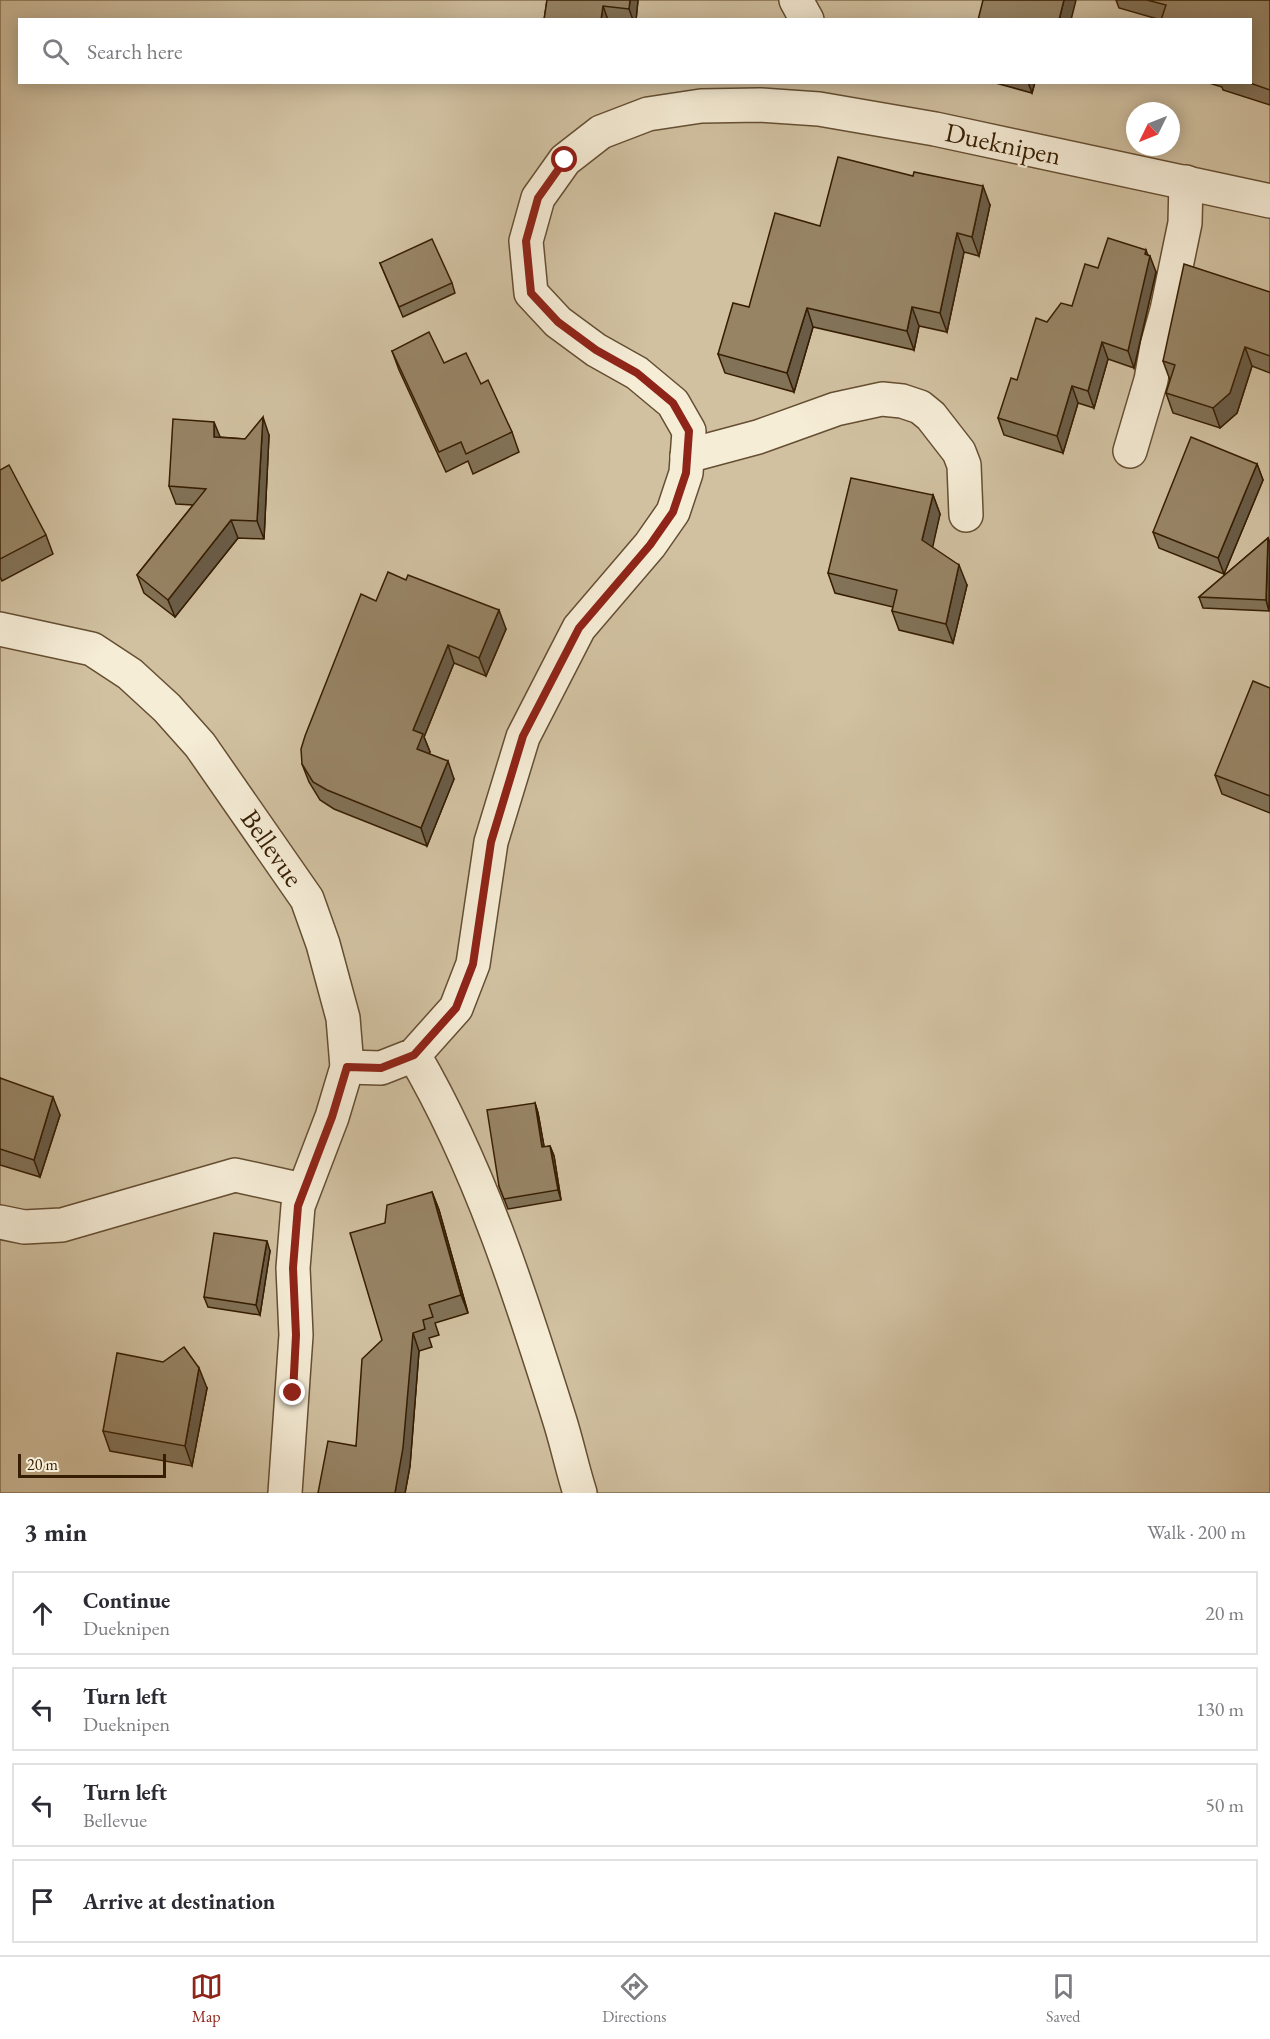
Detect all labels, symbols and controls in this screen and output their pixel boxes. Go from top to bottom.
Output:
search box [18,18,1252,84]
icon: search [39,35,72,68]
text: Search here [87,37,182,66]
north arrow [1126,102,1180,156]
street label: Dueknipen [942,114,1064,173]
route start [551,146,577,172]
street label: Bellevue [233,802,312,893]
route end [279,1379,305,1405]
scale bar [18,1451,166,1478]
text: 20 m [27,1454,58,1475]
text: 3 min [24,1515,87,1549]
text: Walk · 200 m [1147,1519,1246,1545]
text: Continue [83,1586,170,1615]
icon: ahead [26,1597,59,1630]
text: 20 m [1205,1600,1244,1626]
text: Dueknipen [83,1615,170,1641]
text: Turn left [83,1682,167,1711]
icon: left [26,1693,59,1726]
text: 130 m [1196,1696,1244,1722]
text: Dueknipen [83,1711,170,1737]
text: Turn left [83,1778,167,1807]
icon: left [26,1789,59,1822]
text: 50 m [1205,1792,1244,1818]
text: Bellevue [83,1807,147,1833]
icon: arrive [26,1885,59,1918]
text: Arrive at destination [83,1887,275,1916]
tab: Map [190,1970,223,2027]
tab: Directions [602,1970,667,2027]
tab: Saved [1046,1970,1080,2027]

